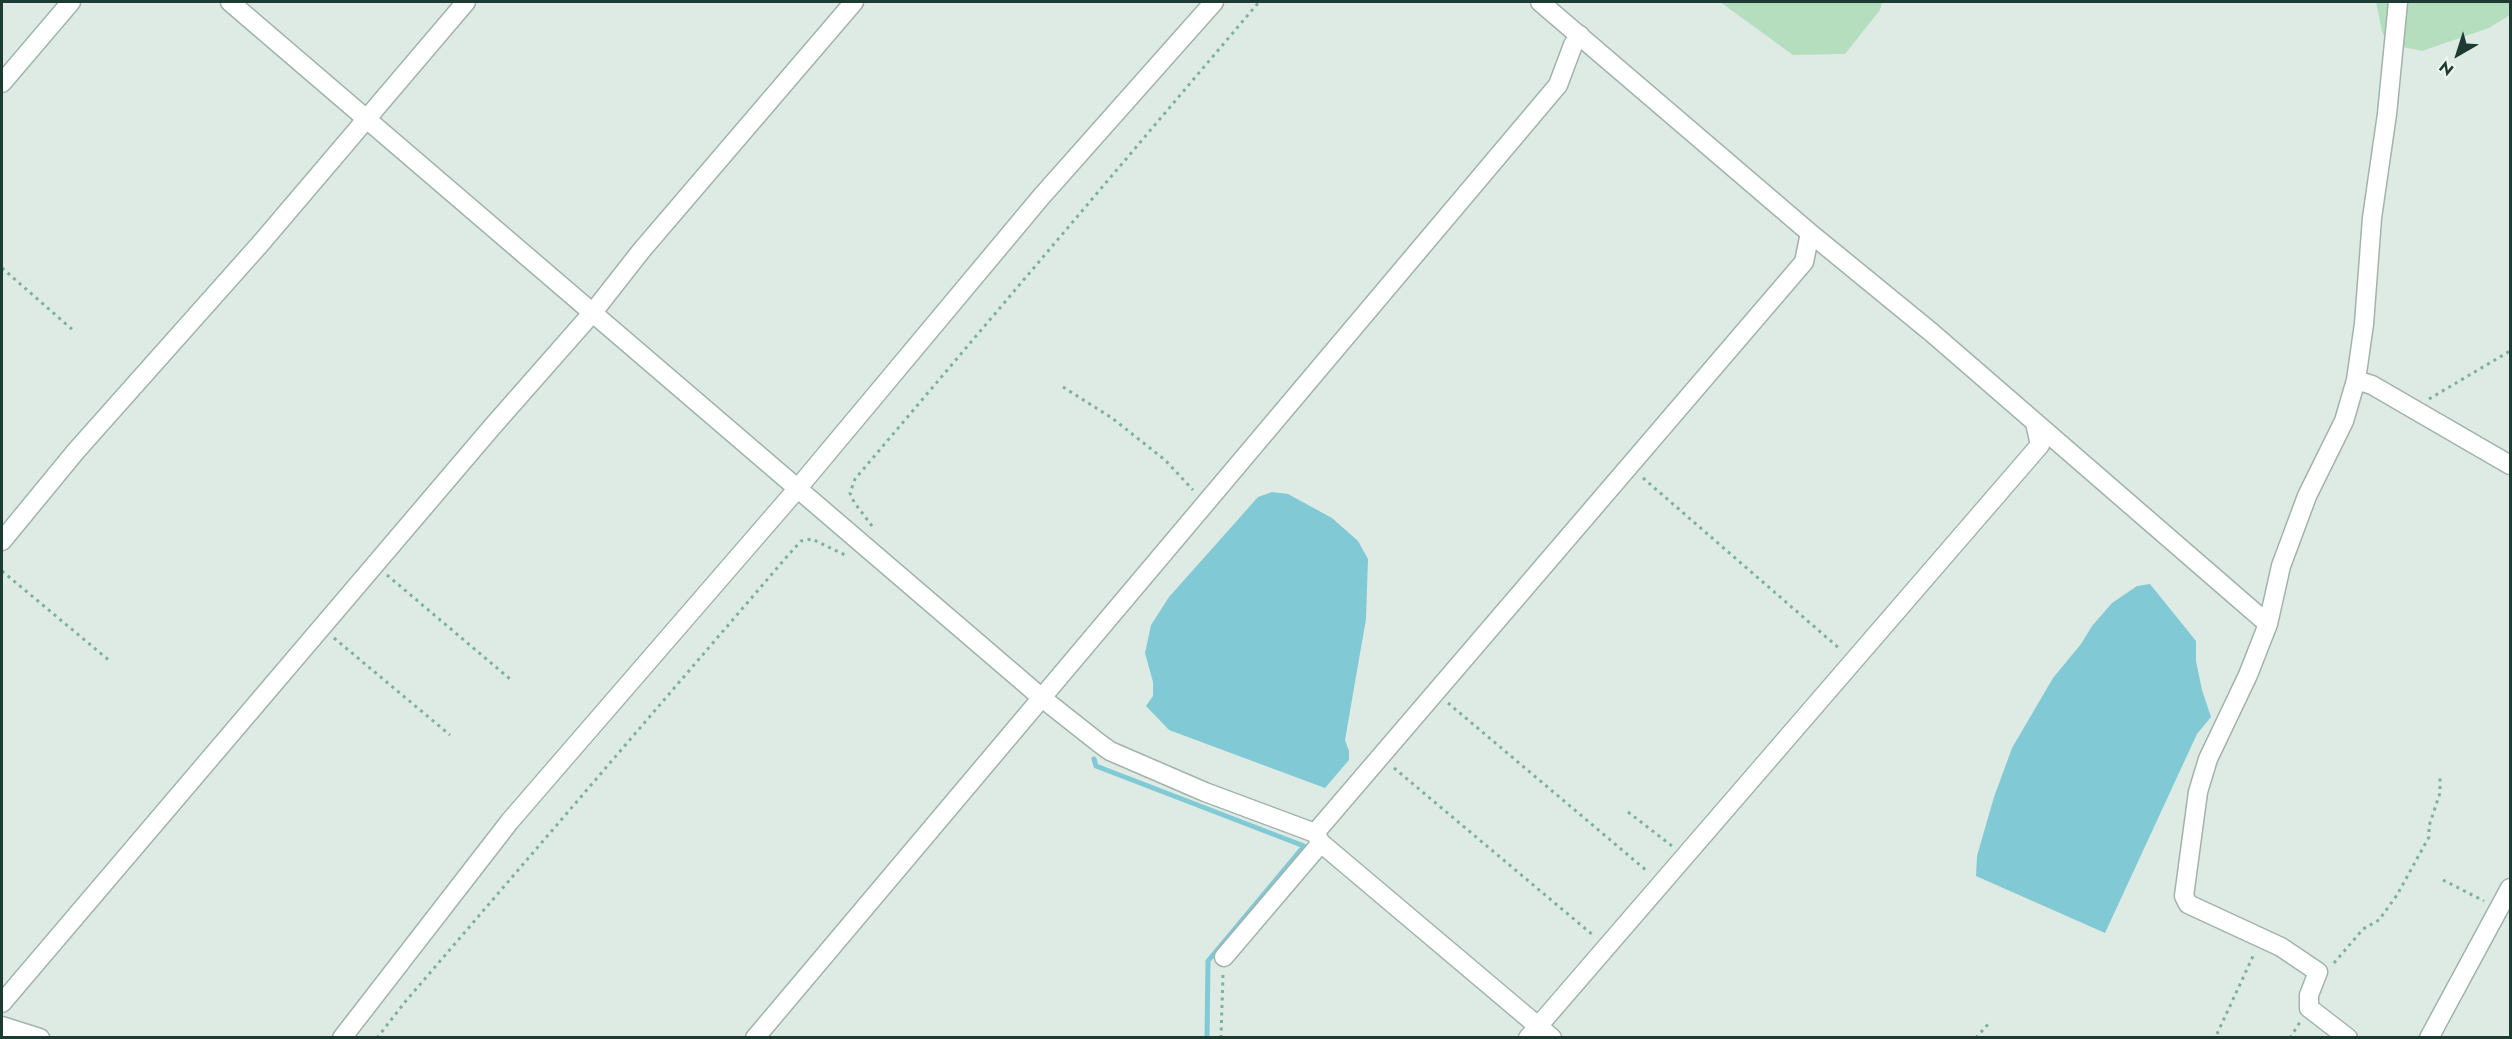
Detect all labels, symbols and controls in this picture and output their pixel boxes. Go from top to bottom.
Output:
north arrow [2428,24,2488,84]
text: N [2434,55,2459,81]

